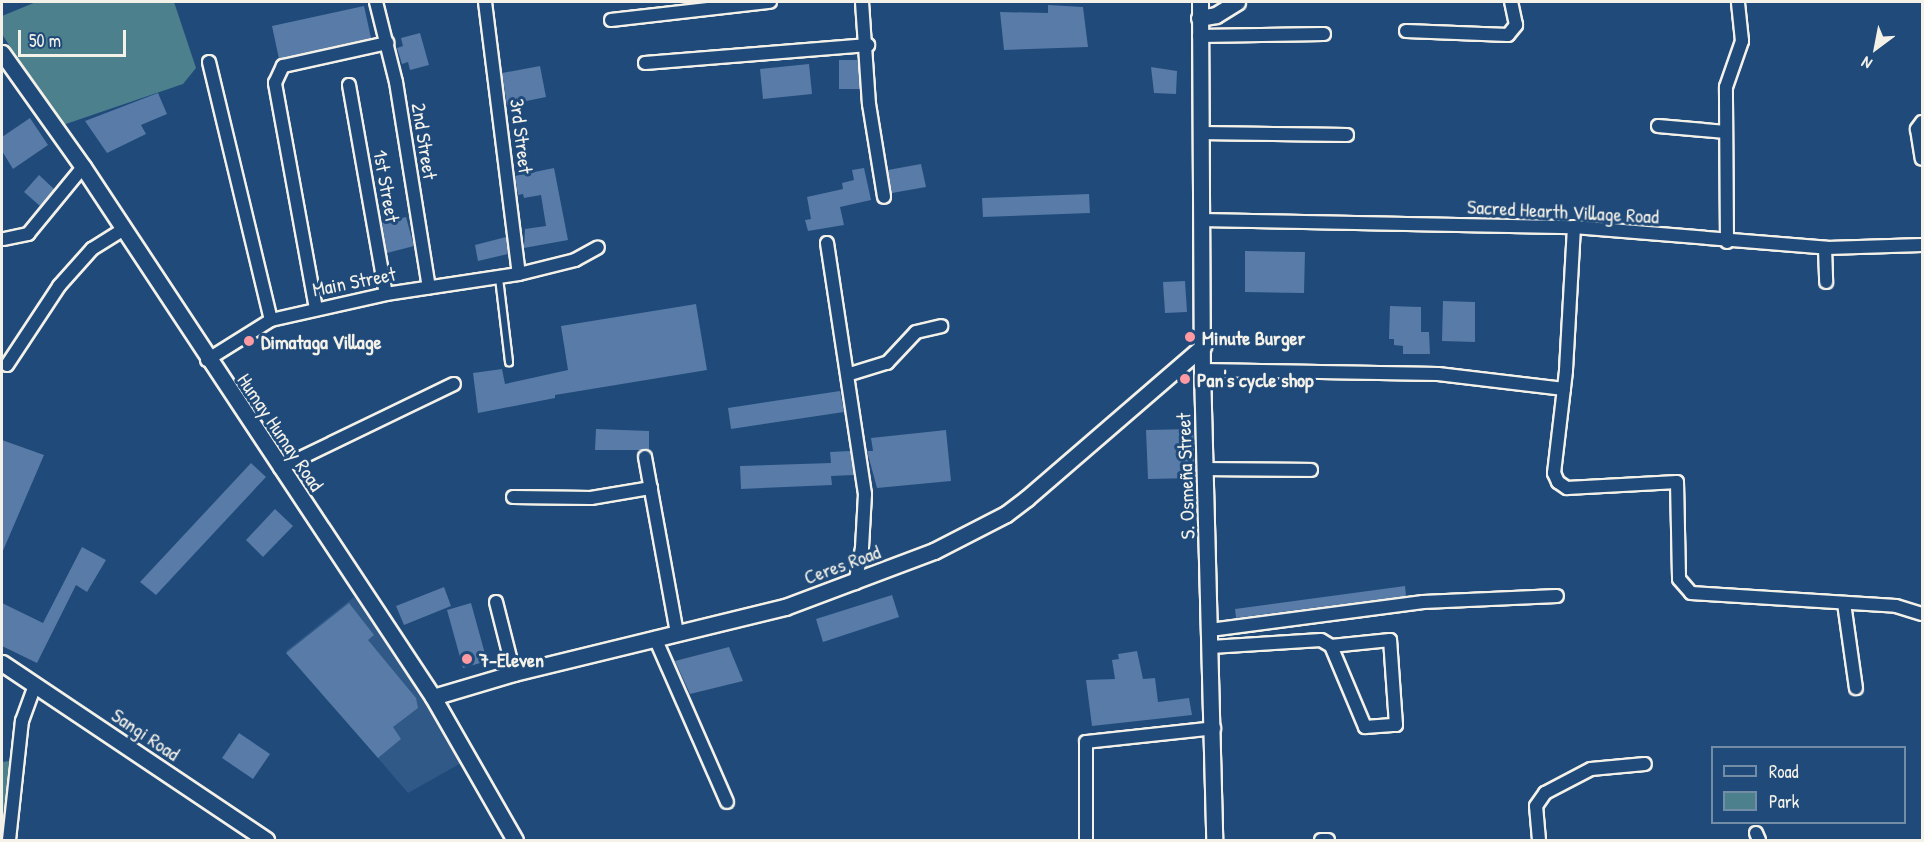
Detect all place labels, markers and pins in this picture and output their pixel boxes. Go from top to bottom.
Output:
place label: Minute Burger [1202,325,1305,349]
place label: Dimataga Village [261,329,382,353]
marker: Minute Burger [1183,330,1197,344]
marker: Dimataga Village [242,334,256,348]
place label: Pan's cycle shop [1197,367,1314,391]
marker: Pan's cycle shop [1178,372,1192,386]
place label: 7-Eleven [479,647,544,671]
marker: 7-Eleven [460,652,474,666]

